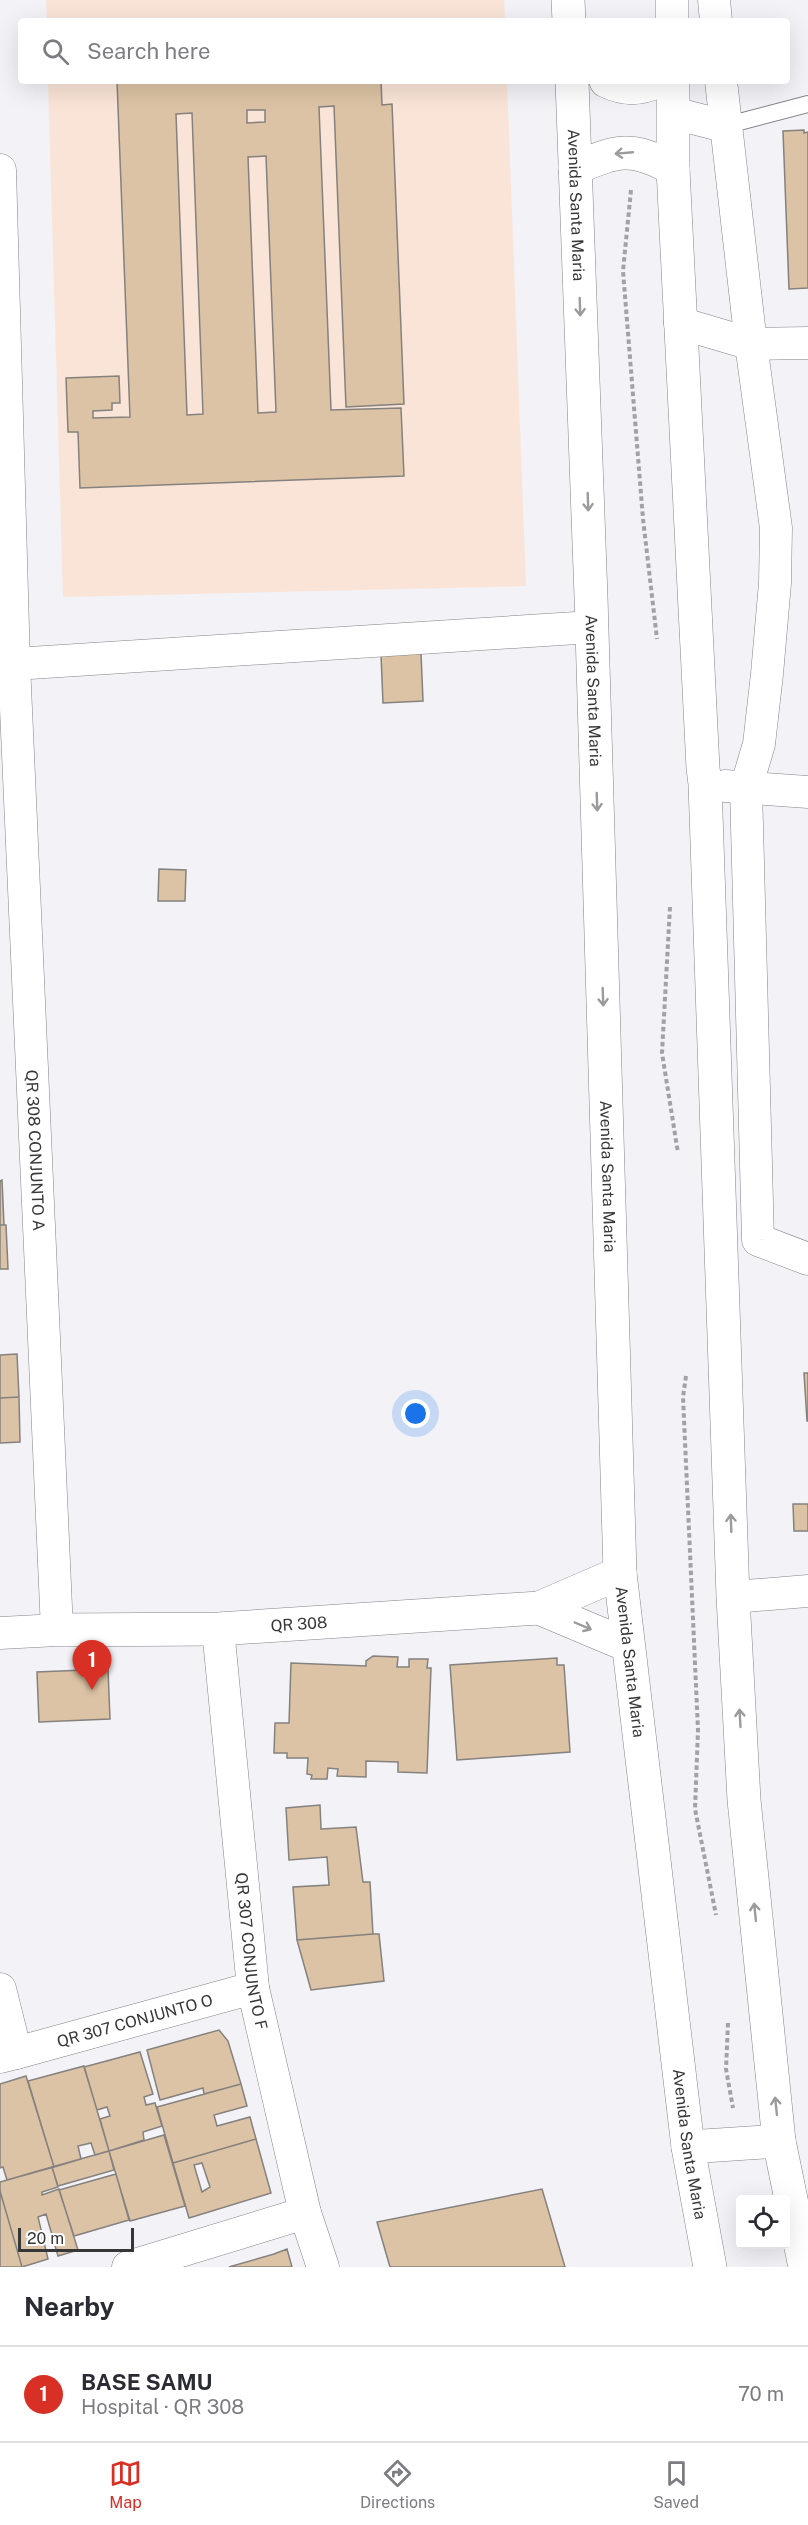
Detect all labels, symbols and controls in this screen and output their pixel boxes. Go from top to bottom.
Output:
search box [18,18,790,84]
icon: search [39,35,72,68]
text: Search here [87,38,211,64]
street label: Avenida Santa Maria [564,128,589,281]
one-way arrow [615,148,635,159]
one-way arrow [574,297,586,317]
one-way arrow [582,492,593,512]
street label: Avenida Santa Maria [582,614,606,767]
one-way arrow [591,792,603,812]
one-way arrow [597,986,608,1006]
street label: QR 308 CONJUNTO A [23,1069,49,1231]
street label: Avenida Santa Maria [596,1100,620,1253]
your location [401,1399,430,1428]
one-way arrow [725,1514,736,1534]
street label: Avenida Santa Maria [612,1585,649,1738]
street label: QR 308 [270,1612,328,1635]
one-way arrow [574,1621,592,1633]
pin: 1 [72,1640,112,1690]
one-way arrow [734,1708,745,1728]
street label: QR 307 CONJUNTO F [232,1872,272,2032]
one-way arrow [750,1903,761,1923]
street label: QR 307 CONJUNTO O [55,1990,215,2051]
street label: Avenida Santa Maria [669,2067,711,2221]
one-way arrow [770,2097,781,2117]
map controls [736,2195,790,2249]
button: locate [736,2195,790,2249]
scale bar [18,2225,134,2252]
text: 20 m [27,2229,64,2248]
text: Nearby [24,2291,114,2322]
text: BASE SAMU [81,2369,212,2395]
text: 1 [39,2382,48,2406]
text: 70 m [738,2382,784,2406]
text: Hospital · QR 308 [81,2395,244,2419]
tab: Map [109,2457,142,2512]
tab: Directions [360,2457,435,2512]
tab: Saved [653,2457,699,2512]

